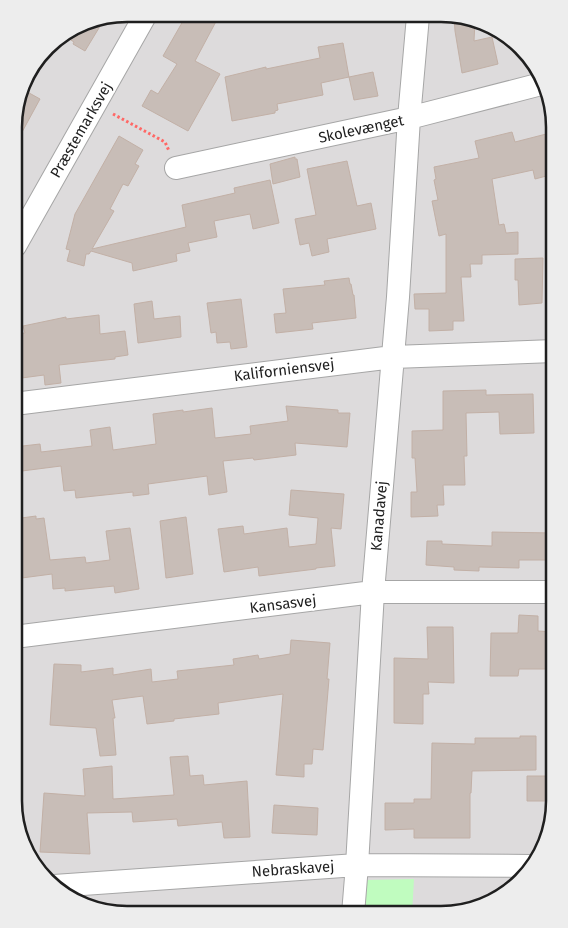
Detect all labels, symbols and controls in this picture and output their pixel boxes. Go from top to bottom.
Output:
street label: Præstemarksvej [46,79,116,181]
street label: Skolevænget [317,111,406,147]
street label: Kaliforniensvej [233,355,335,385]
street label: Kanadavej [367,480,391,552]
street label: Kansasvej [249,591,317,617]
street label: Nebraskavej [251,857,335,881]

